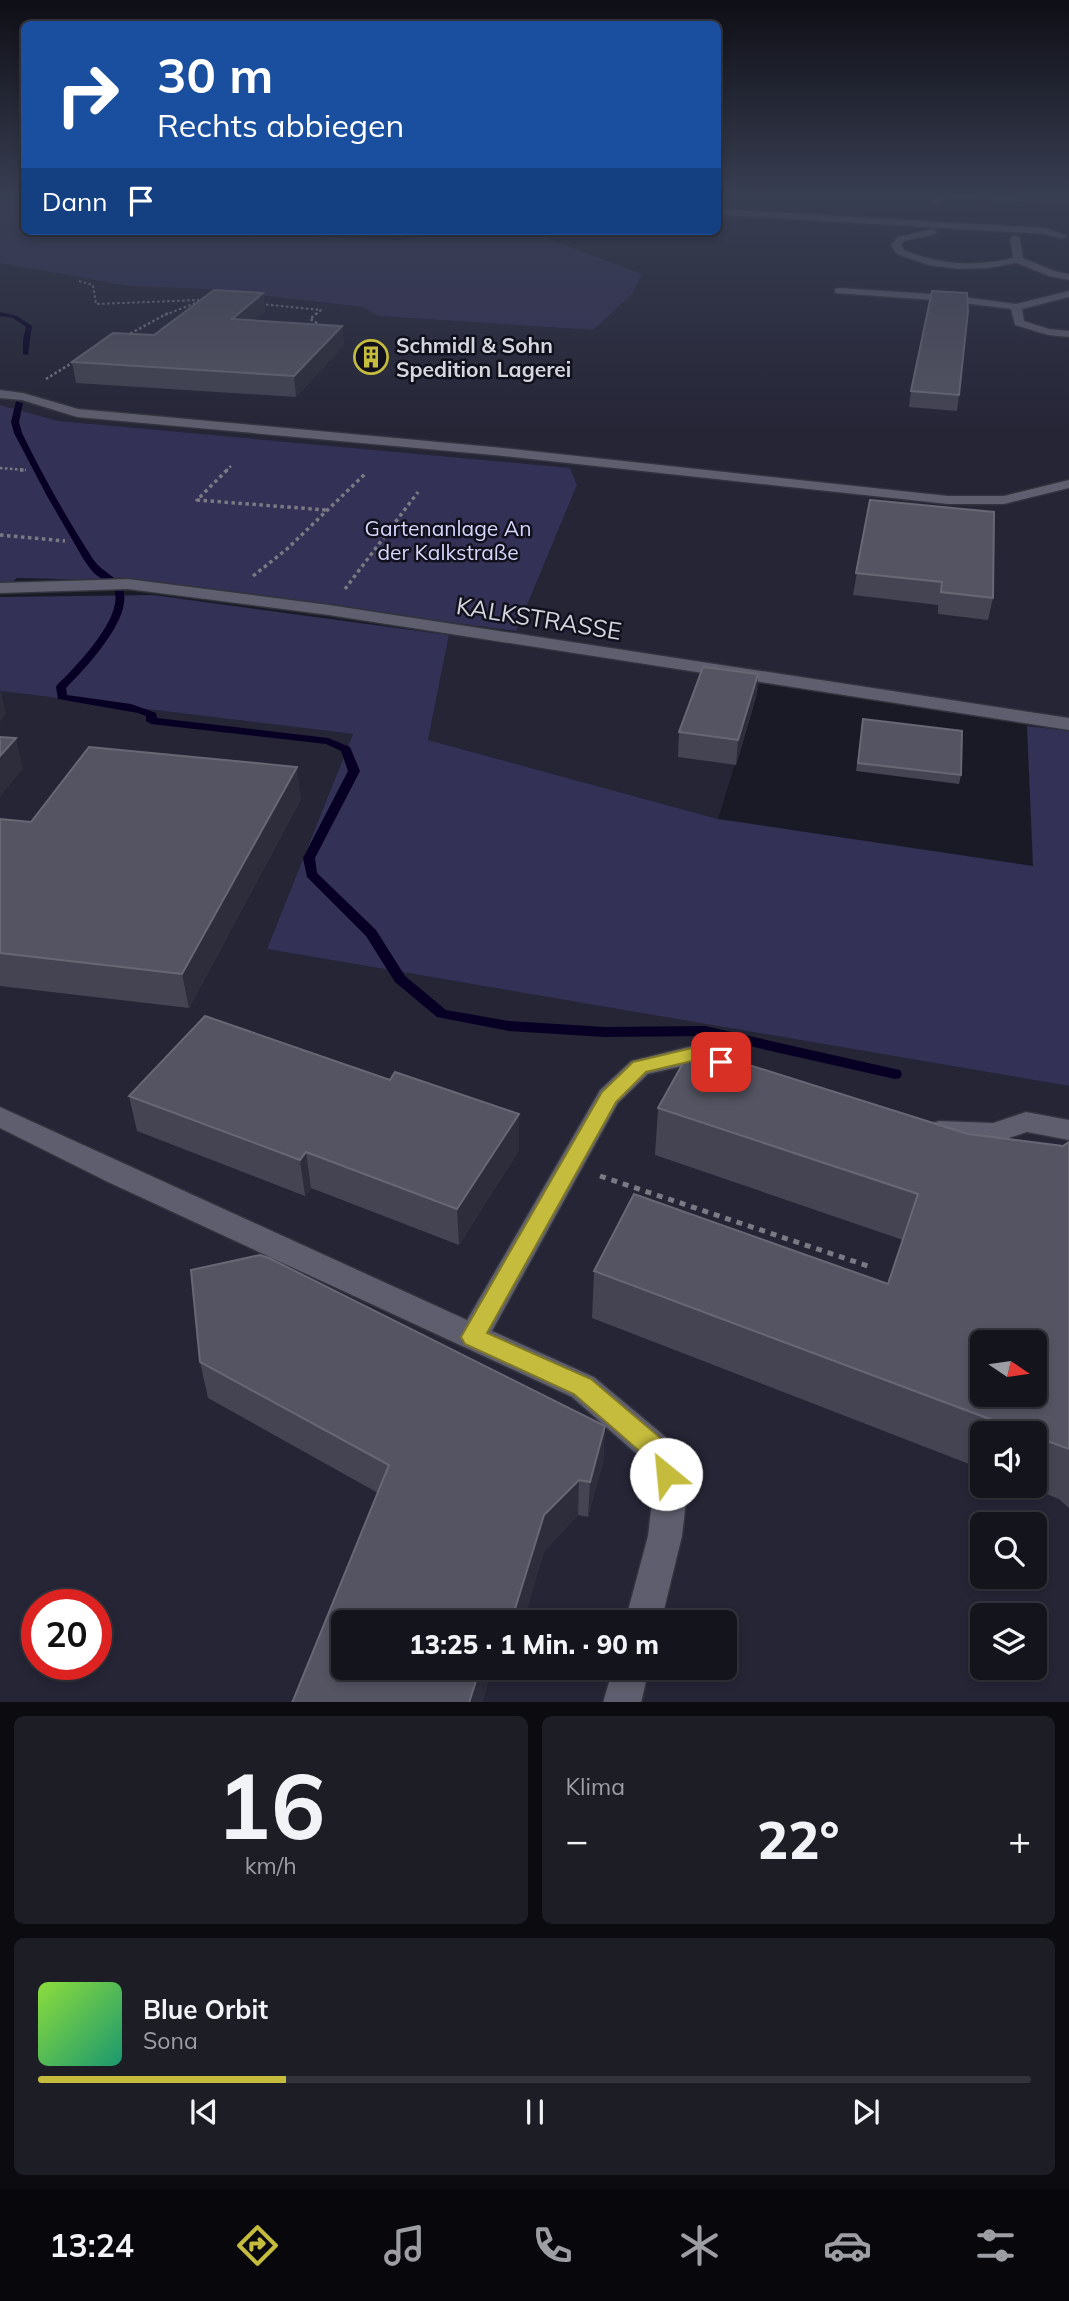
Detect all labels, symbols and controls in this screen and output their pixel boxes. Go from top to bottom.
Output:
text: 30 m [157,44,273,105]
icon: right [42,49,133,140]
text: Rechts abbiegen [157,105,404,145]
icon: arrive [122,182,160,220]
text: Dann [42,185,108,218]
place label: Schmidl & Sohn Spedition Lagerei [396,332,571,382]
building icon: Schmidl & Sohn Spedition Lagerei [352,338,390,376]
park label: Gartenanlage An der Kalkstraße [365,515,531,565]
street label: KALKSTRASSE [454,590,624,646]
pin [691,1032,751,1092]
icon: arrive [702,1043,740,1081]
north arrow [970,1330,1046,1407]
map controls [970,1330,1047,1680]
button: sound [970,1421,1047,1498]
position arrow [629,1437,703,1511]
button: search [970,1512,1047,1589]
speed limit sign: 20 [21,1589,112,1680]
button: layers [970,1603,1047,1680]
text: 13:25 · 1 Min. · 90 m [409,1628,659,1661]
text: 16 [216,1748,325,1862]
text: Klima [566,1772,625,1801]
text: 22° [757,1807,839,1872]
text: − [566,1816,588,1864]
text: + [1008,1816,1031,1864]
text: km/h [245,1851,297,1880]
text: Blue Orbit [143,1993,268,2026]
text: Sona [143,2026,198,2055]
icon: previous [185,2093,223,2131]
icon: pause [516,2093,554,2131]
icon: next [847,2093,885,2131]
icon: directions [233,2221,282,2270]
icon: music [380,2221,429,2270]
icon: phone [528,2221,577,2270]
icon: climate [675,2221,724,2270]
icon: car [823,2221,872,2270]
icon: filters [971,2221,1020,2270]
text: 13:24 [49,2225,134,2265]

